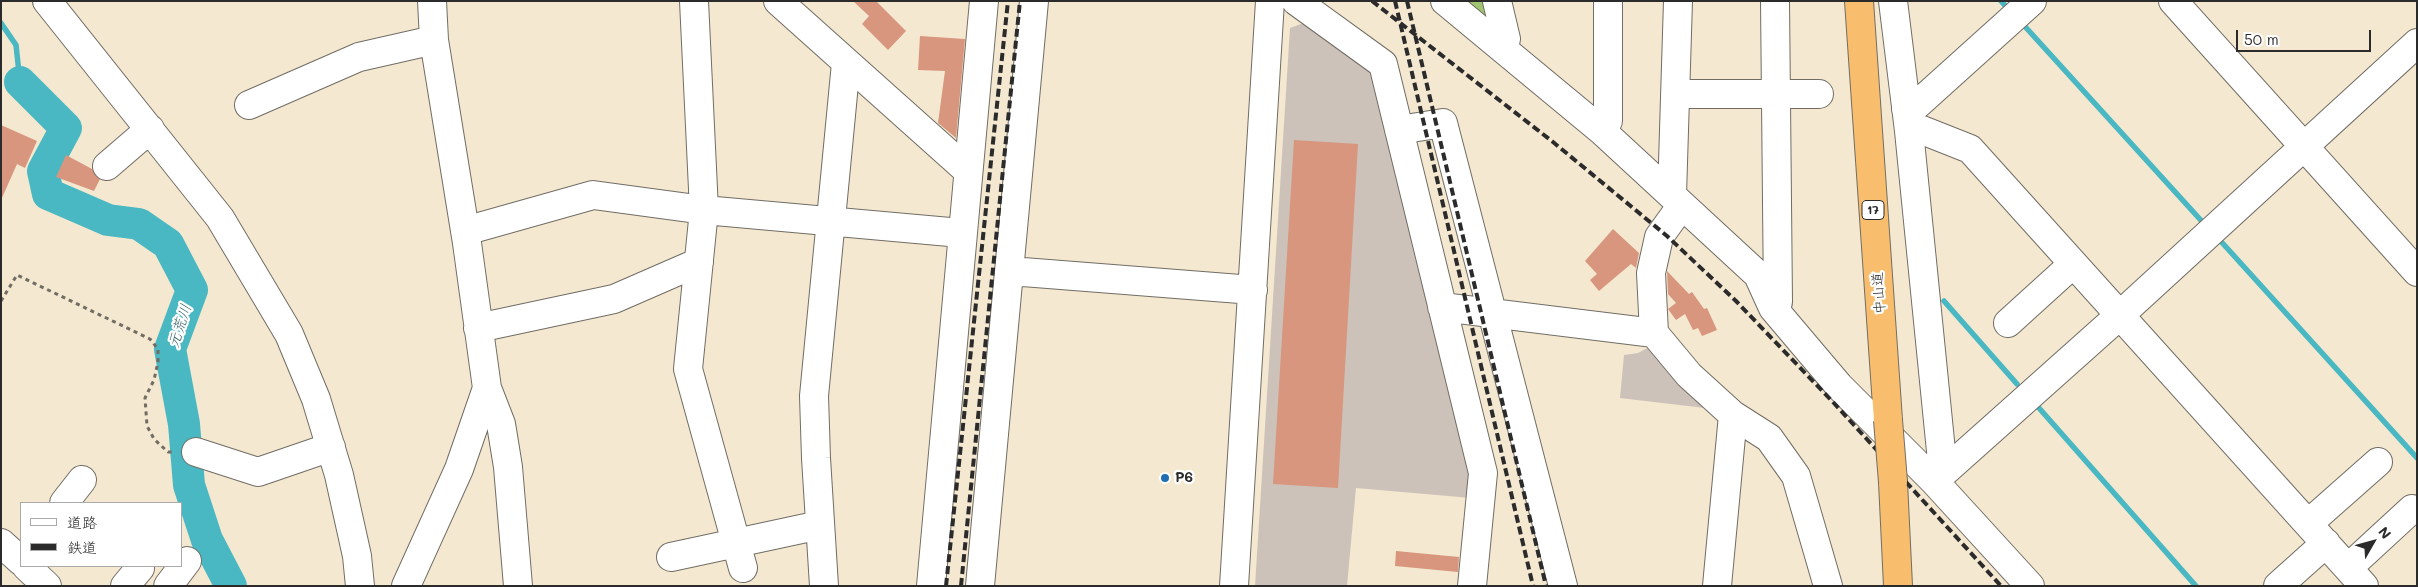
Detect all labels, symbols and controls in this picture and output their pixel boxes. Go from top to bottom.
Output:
scale bar [2238,20,2373,52]
text: 50 m [2244,29,2279,49]
road number: 17 [1862,200,1884,220]
street label: 中山道 [1869,271,1889,315]
water label: 元荒川 [164,302,196,350]
place label: P6 [1175,470,1193,486]
marker: P6 [1159,472,1171,484]
legend [20,502,182,567]
text: 道路 [67,512,97,532]
north arrow [2348,517,2398,567]
text: N [2374,522,2396,542]
text: 鉄道 [67,537,97,557]

